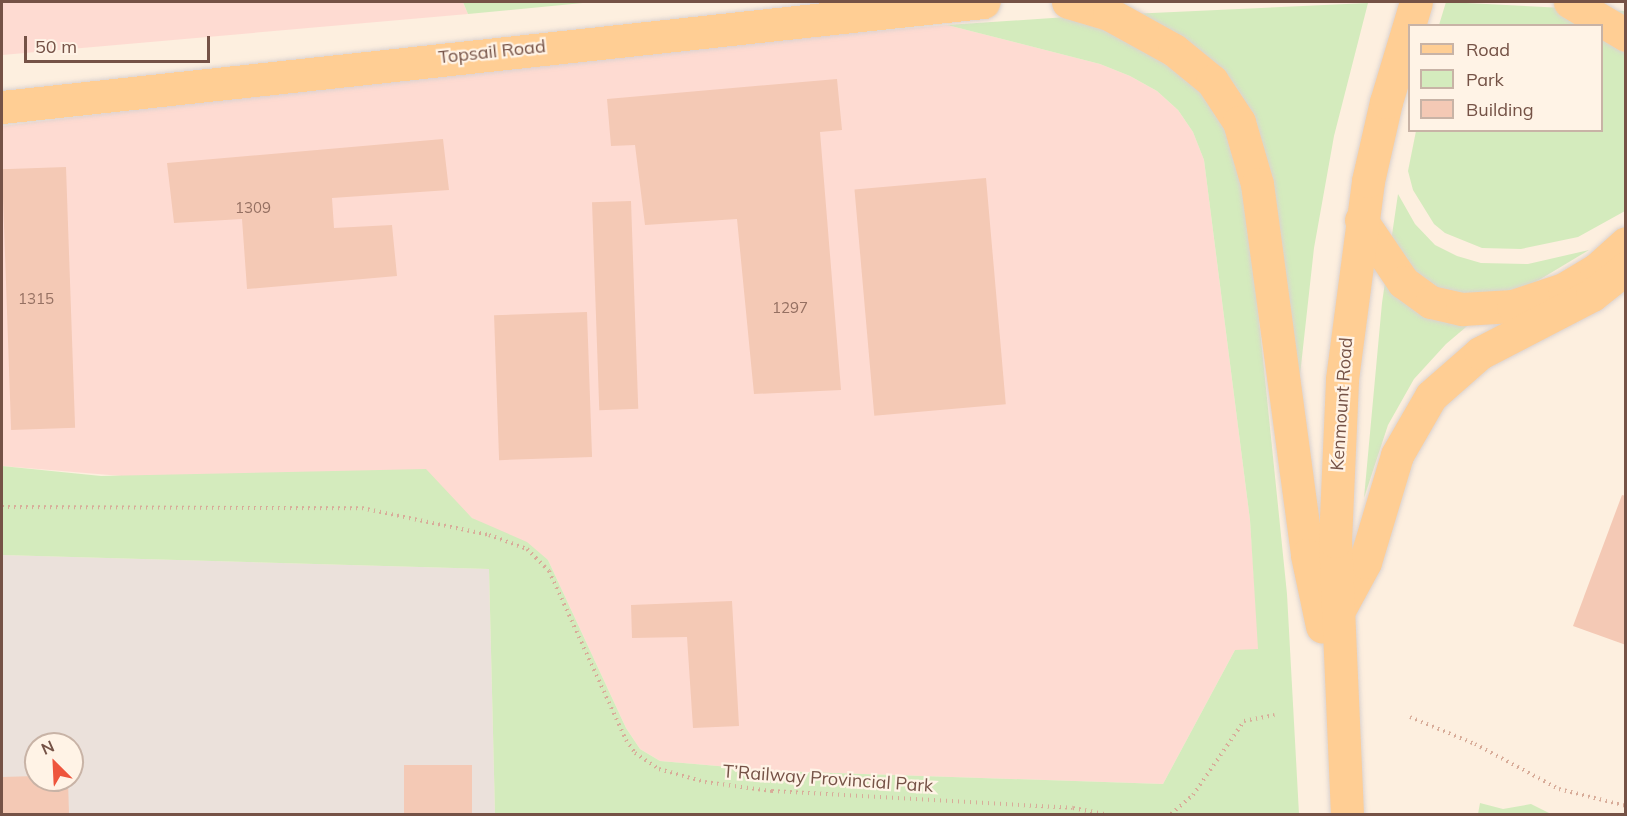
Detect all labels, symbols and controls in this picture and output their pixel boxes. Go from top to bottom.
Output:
scale bar [27,24,213,62]
legend [1408,24,1603,132]
text: 50 m [35,35,77,58]
street label: Topsail Road [437,36,547,68]
text: Road [1466,38,1510,61]
text: Park [1466,68,1504,91]
text: Building [1466,98,1534,121]
house number: 1309 [235,199,271,217]
house number: 1315 [18,290,54,308]
house number: 1297 [772,299,808,317]
street label: Kenmount Road [1327,337,1357,471]
north arrow [24,732,84,792]
text: N [38,736,57,759]
street label: T’Railway Provincial Park [722,761,934,797]

